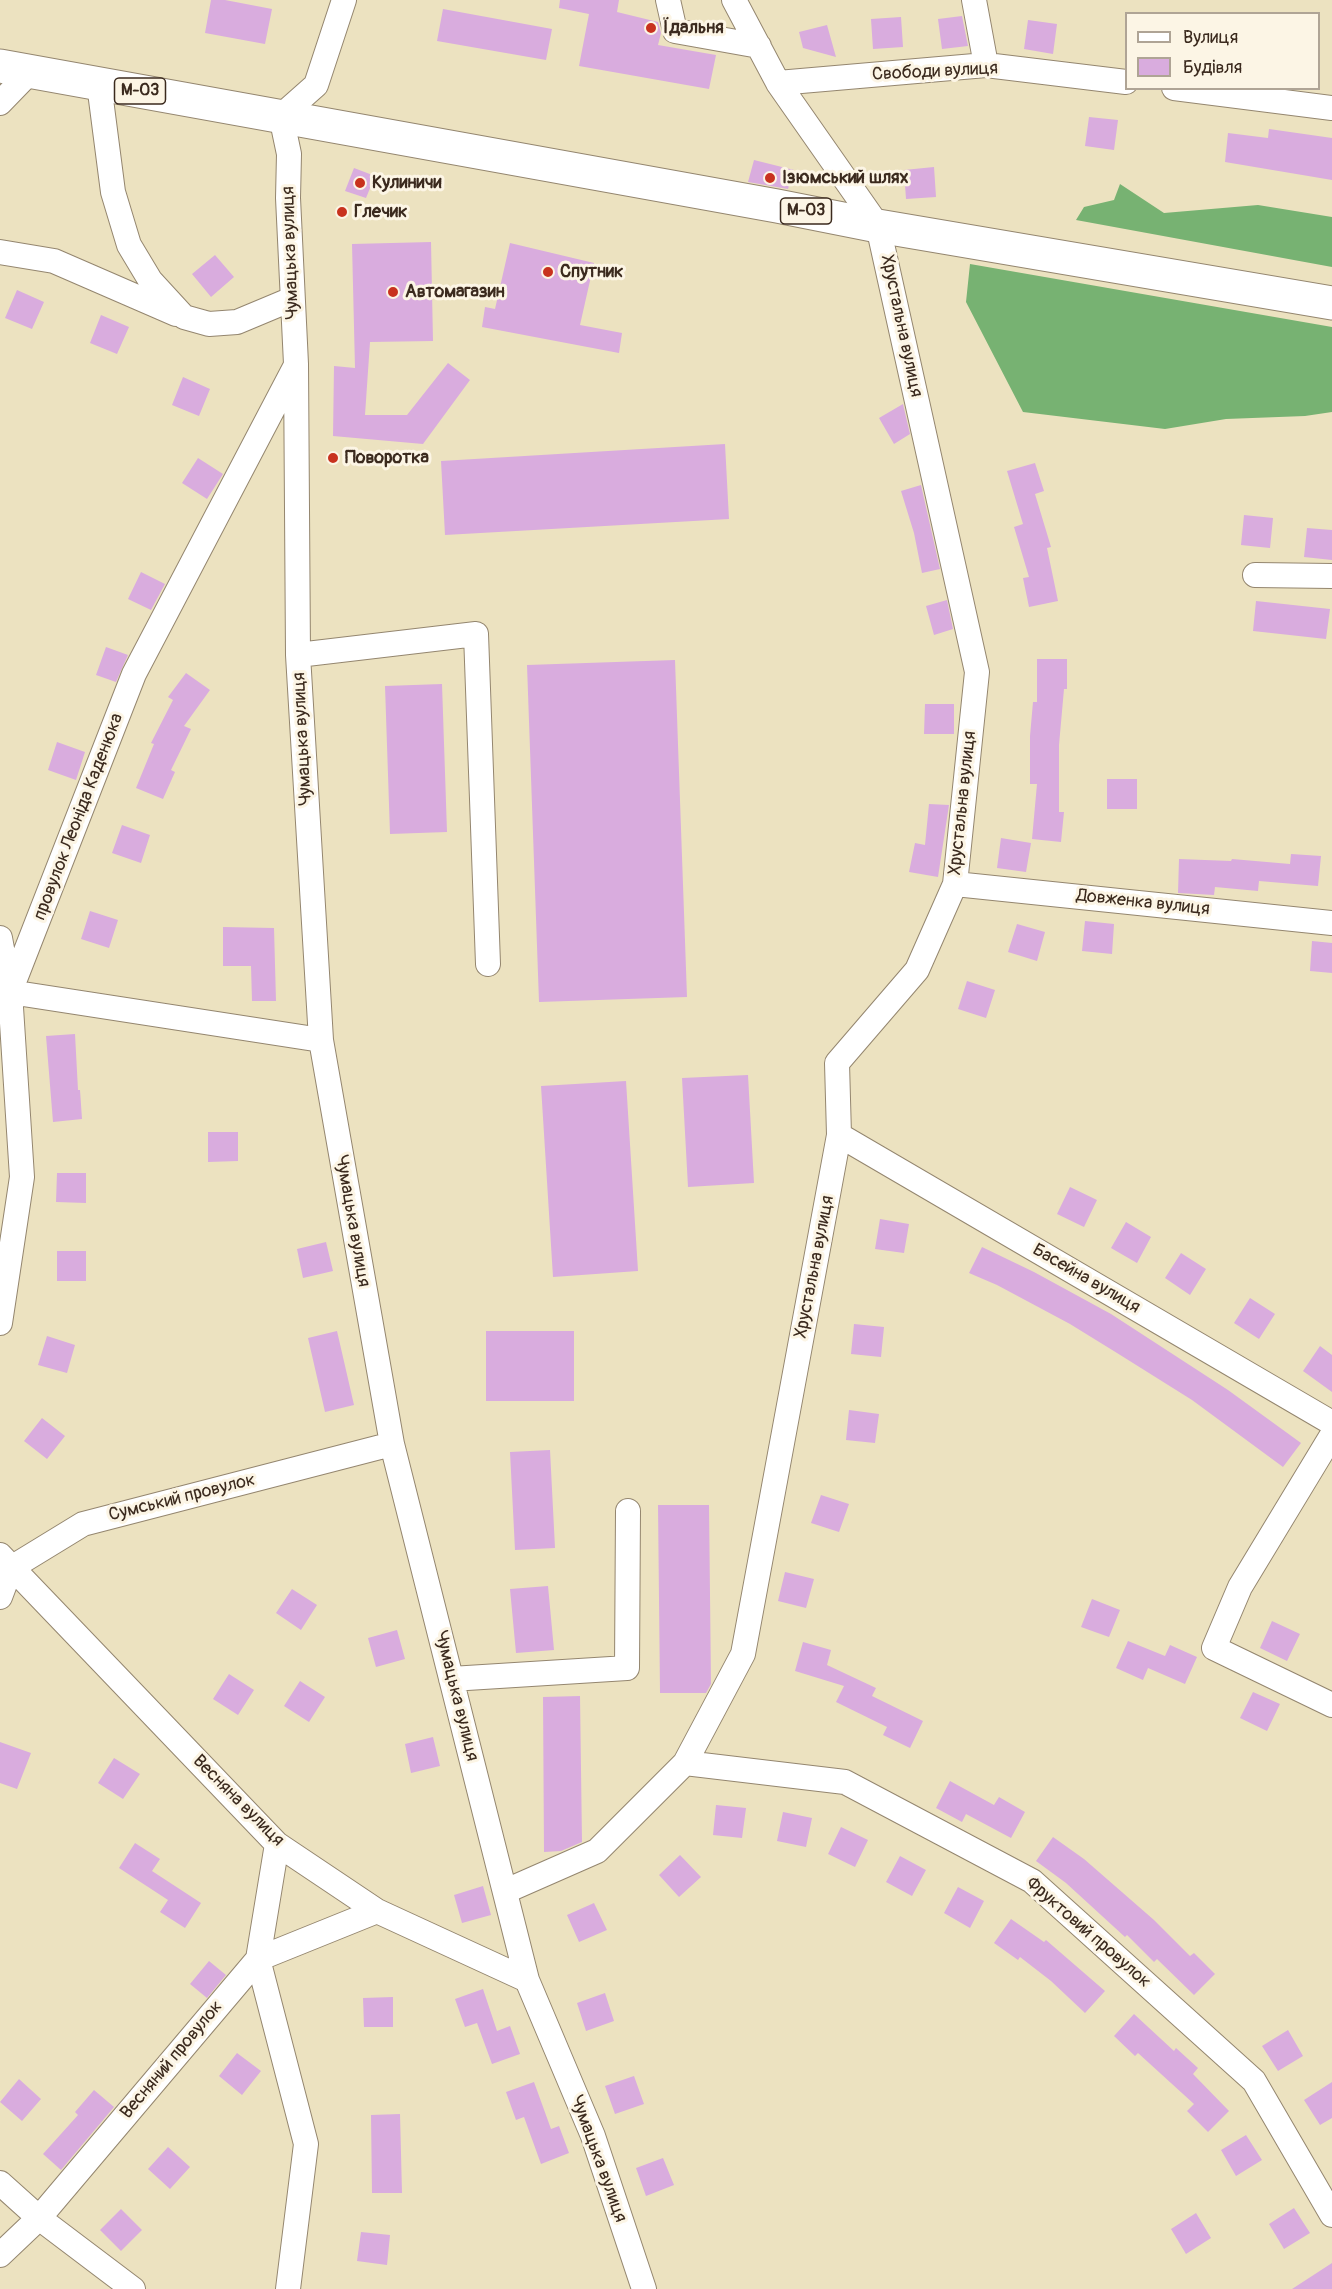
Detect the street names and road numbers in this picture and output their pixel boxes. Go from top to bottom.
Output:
street label: Свободи вулиця [871,58,999,86]
road number: М-03 [114,78,166,104]
street label: Чумацька вулиця [278,186,304,320]
road number: М-03 [780,198,832,224]
street label: Хрустальна вулиця [875,253,927,399]
street label: Чумацька вулиця [289,672,317,806]
street label: провулок Леоніда Каденюка [30,711,128,923]
street label: Хрустальна вулиця [945,730,981,876]
street label: Довженка вулиця [1075,885,1211,921]
street label: Чумацька вулиця [330,1153,374,1289]
street label: Хрустальна вулиця [791,1194,839,1340]
street label: Басейна вулиця [1028,1239,1144,1319]
street label: Сумський провулок [107,1469,257,1527]
street label: Чумацька вулиця [429,1629,483,1763]
street label: Весняна вулиця [188,1751,288,1851]
street label: Фруктовий провулок [1021,1873,1155,1993]
street label: Весняний провулок [116,1997,228,2123]
street label: Чумацька вулиця [565,2093,631,2225]

